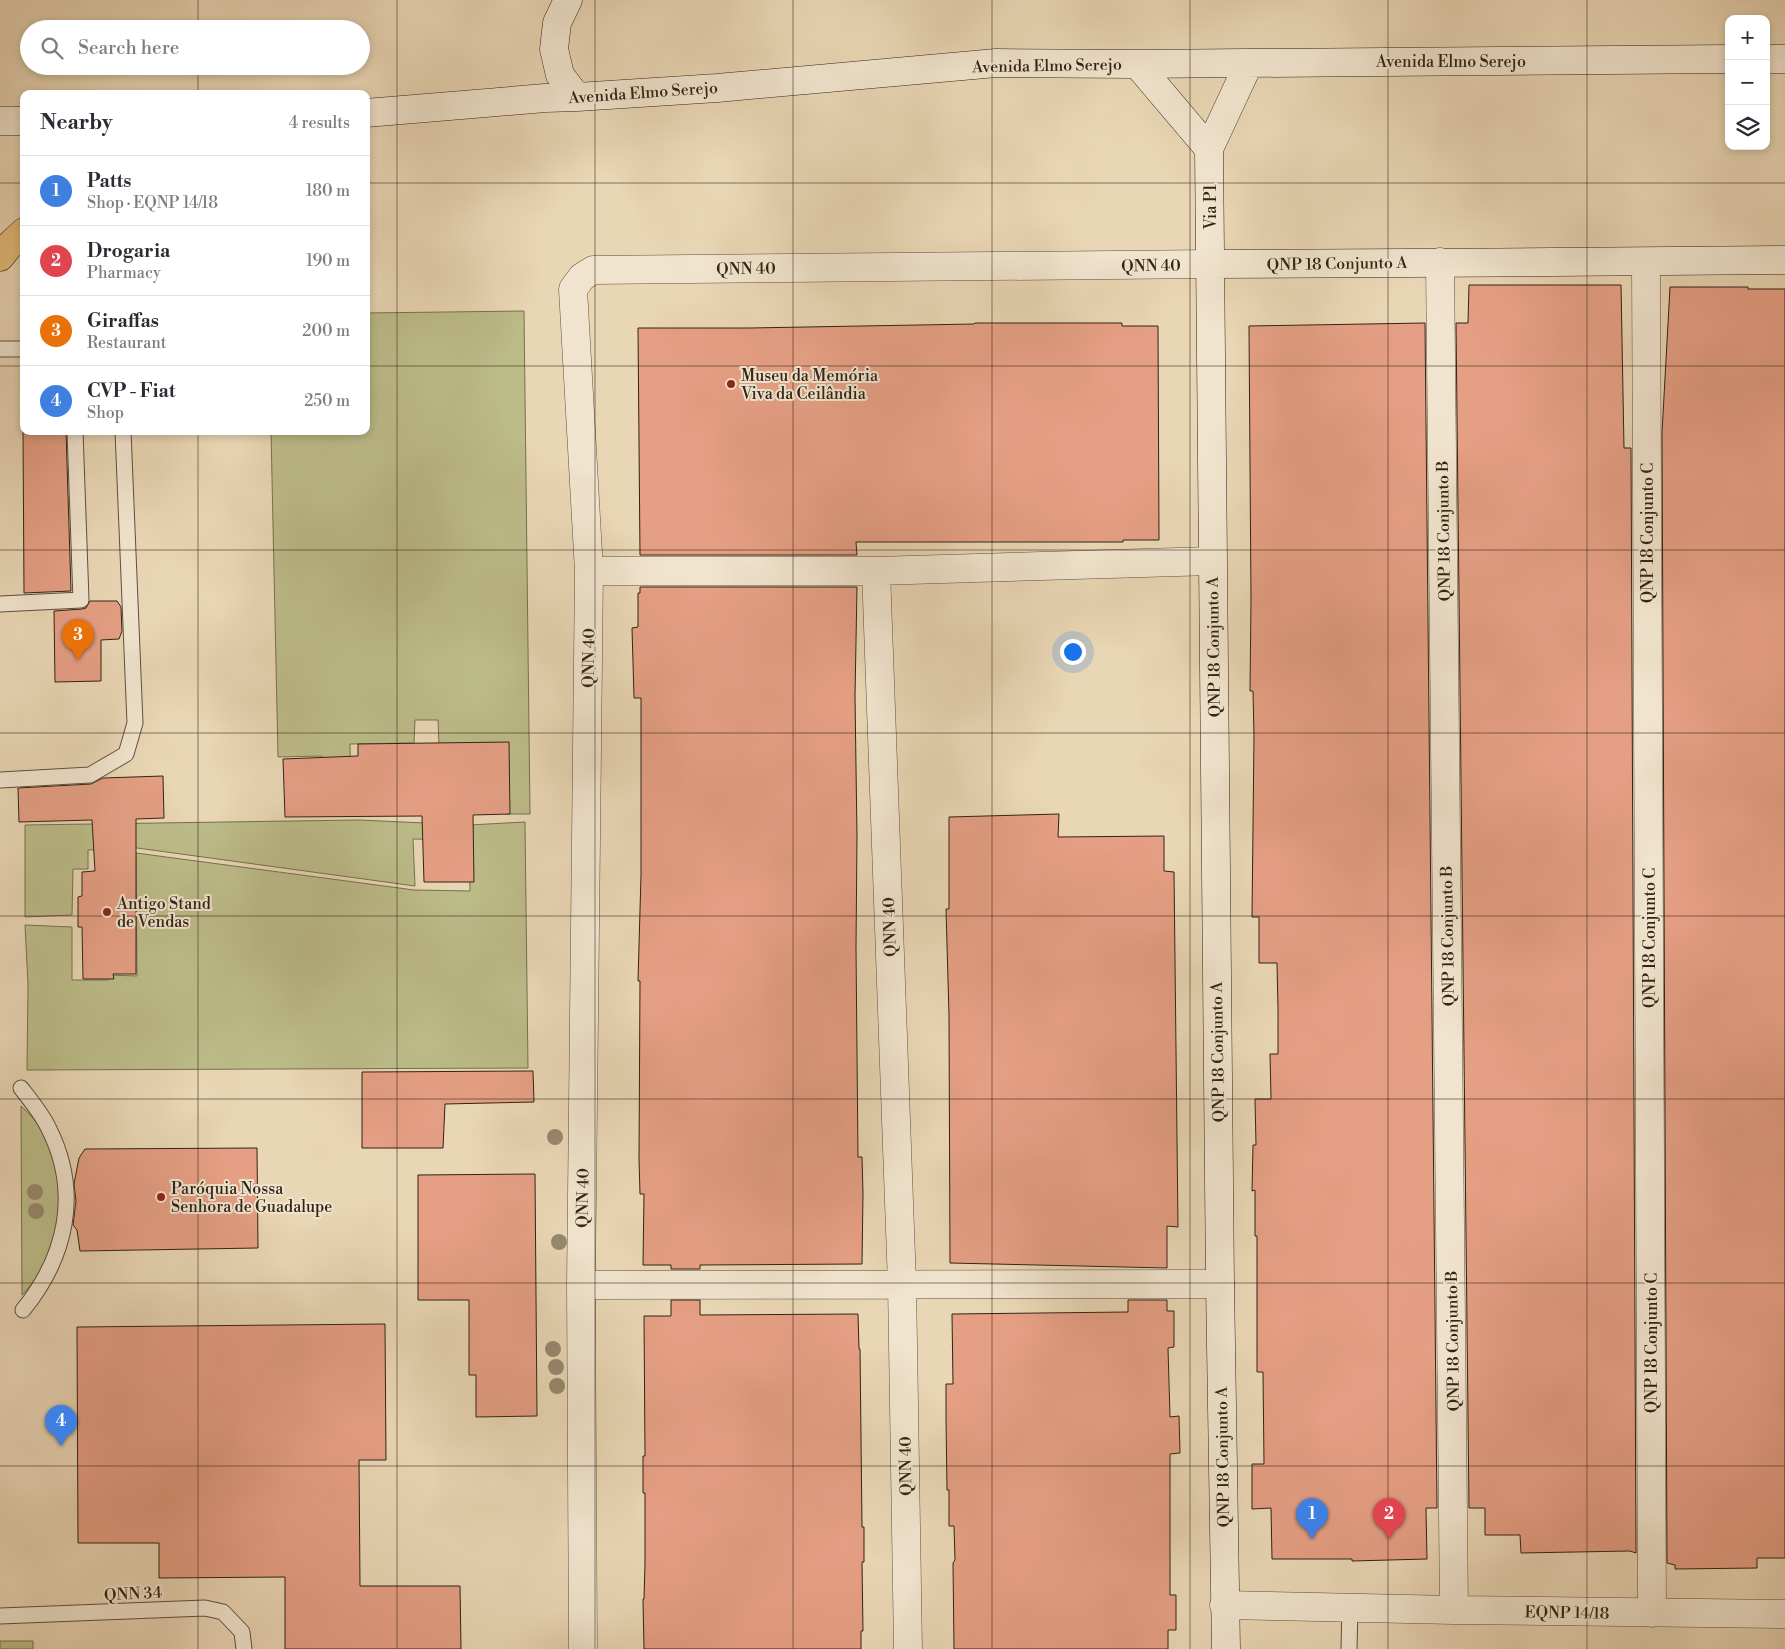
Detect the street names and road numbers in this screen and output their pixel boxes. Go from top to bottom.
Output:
street label: Avenida Elmo Serejo [1375,52,1526,72]
street label: Avenida Elmo Serejo [971,55,1122,77]
street label: Avenida Elmo Serejo [567,78,718,108]
street label: Via P1 [1201,184,1221,231]
street label: QNP 18 Conjunto A [1267,253,1408,275]
street label: QNN 40 [1121,255,1181,277]
street label: QNN 40 [716,258,776,280]
street label: QNP 18 Conjunto B [1433,460,1455,602]
street label: QNP 18 Conjunto C [1638,463,1658,603]
street label: QNP 18 Conjunto A [1203,576,1225,717]
street label: QNN 40 [578,628,600,688]
street label: QNP 18 Conjunto B [1437,865,1459,1007]
street label: QNP 18 Conjunto C [1640,868,1660,1008]
street label: QNN 40 [879,897,901,957]
street label: QNP 18 Conjunto A [1207,981,1229,1122]
street label: QNN 40 [572,1168,594,1228]
street label: QNP 18 Conjunto B [1442,1270,1464,1412]
street label: QNP 18 Conjunto C [1642,1273,1662,1413]
street label: QNP 18 Conjunto A [1212,1386,1234,1527]
street label: QNN 40 [895,1436,917,1496]
street label: QNN 34 [103,1582,163,1606]
street label: EQNP 14/18 [1524,1602,1610,1624]

